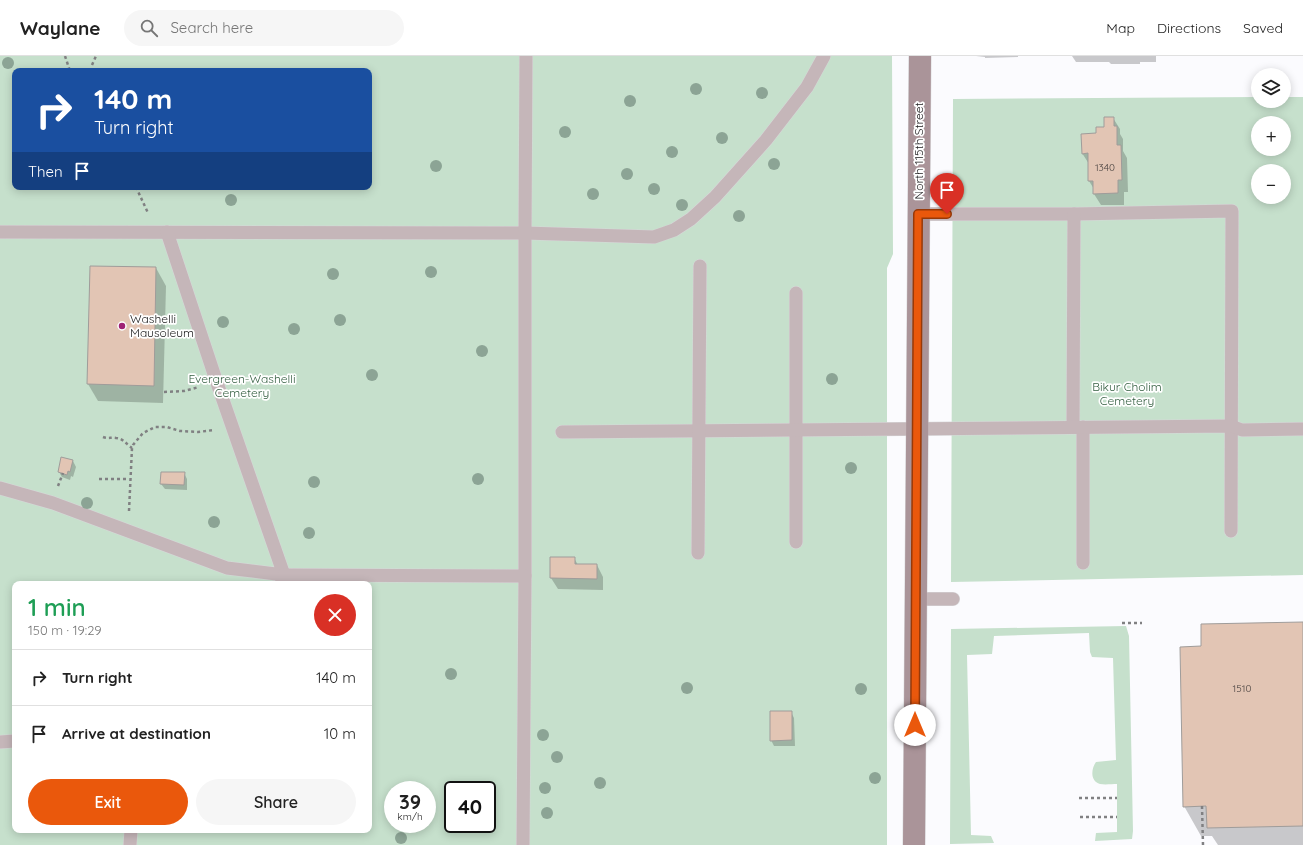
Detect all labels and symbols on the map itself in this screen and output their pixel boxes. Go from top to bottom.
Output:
street label: North 115th Street [911,102,926,200]
house number: 1340 [1095,161,1115,174]
pin [930,173,964,214]
place label: Washelli Mausoleum [130,311,194,340]
marker: Washelli Mausoleum [117,321,127,331]
park label: Evergreen-Washelli Cemetery [188,371,296,400]
park label: Bikur Cholim Cemetery [1092,379,1162,408]
house number: 1510 [1233,682,1251,695]
position arrow [894,704,936,746]
speed limit sign: 40 [444,781,496,833]

